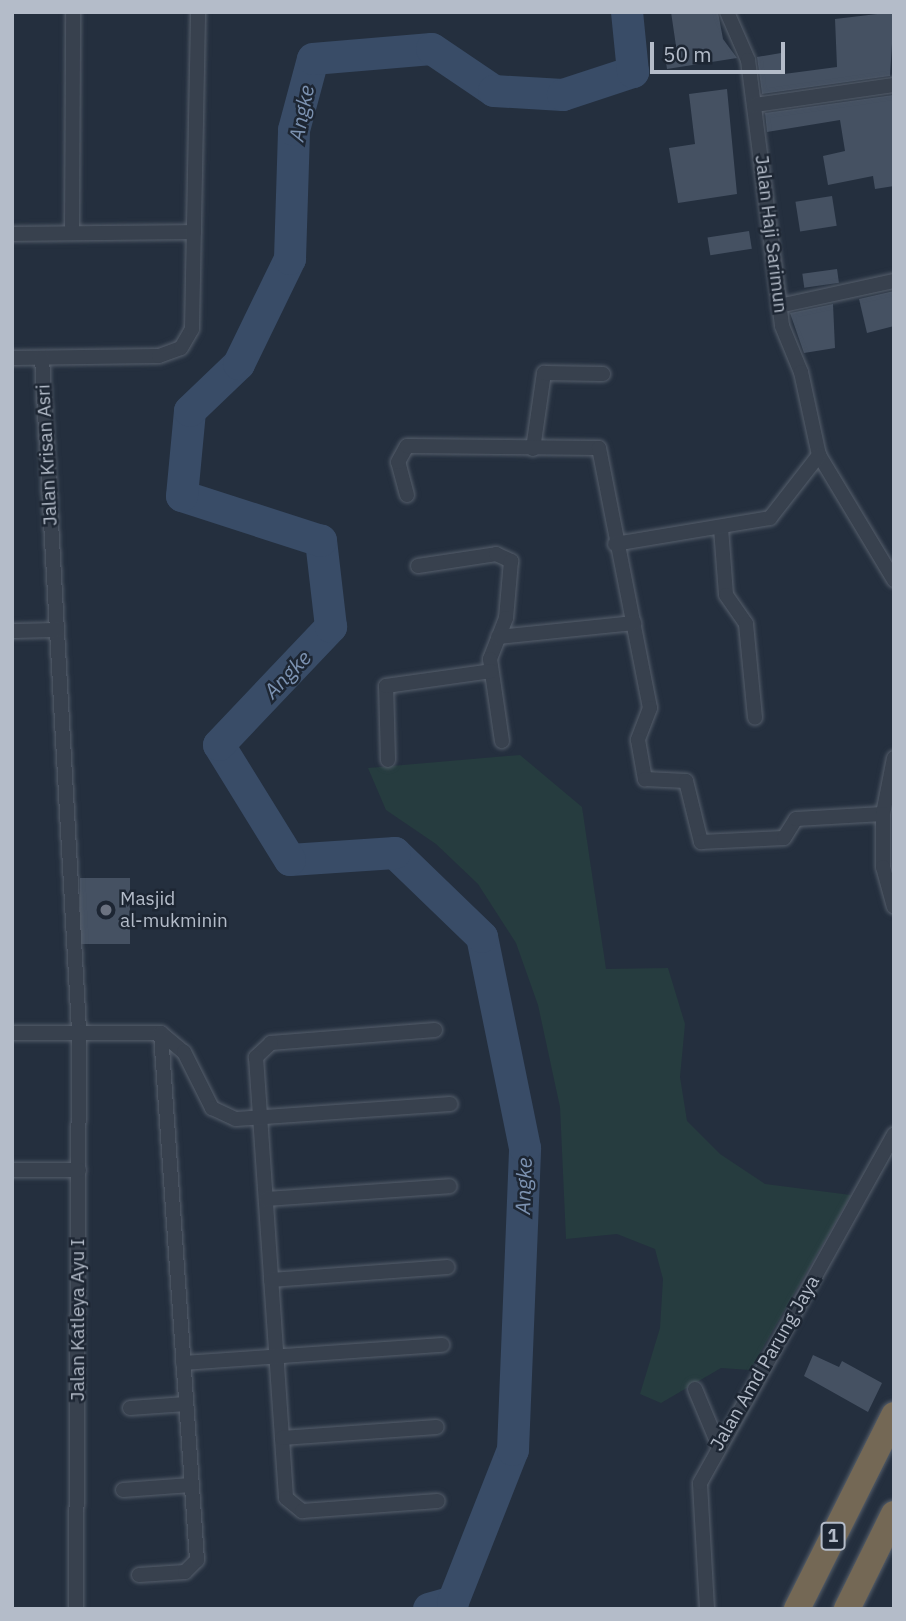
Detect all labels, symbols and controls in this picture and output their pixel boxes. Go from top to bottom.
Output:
scale bar [654,28,789,72]
text: 50 m [663,40,712,68]
water label: Angke [283,83,319,143]
street label: Jalan Haji Sarimun [750,154,792,314]
street label: Jalan Krisan Asri [32,384,62,526]
water label: Angke [258,645,316,703]
place label: Masjid al-mukminin [120,888,228,932]
marker: Masjid al-mukminin [98,902,114,918]
water label: Angke [509,1157,537,1215]
street label: Jalan Katleya Ayu I [67,1239,89,1401]
street label: Jalan Amd Parung Jaya [706,1271,824,1455]
road number: 1 [819,1521,847,1550]

